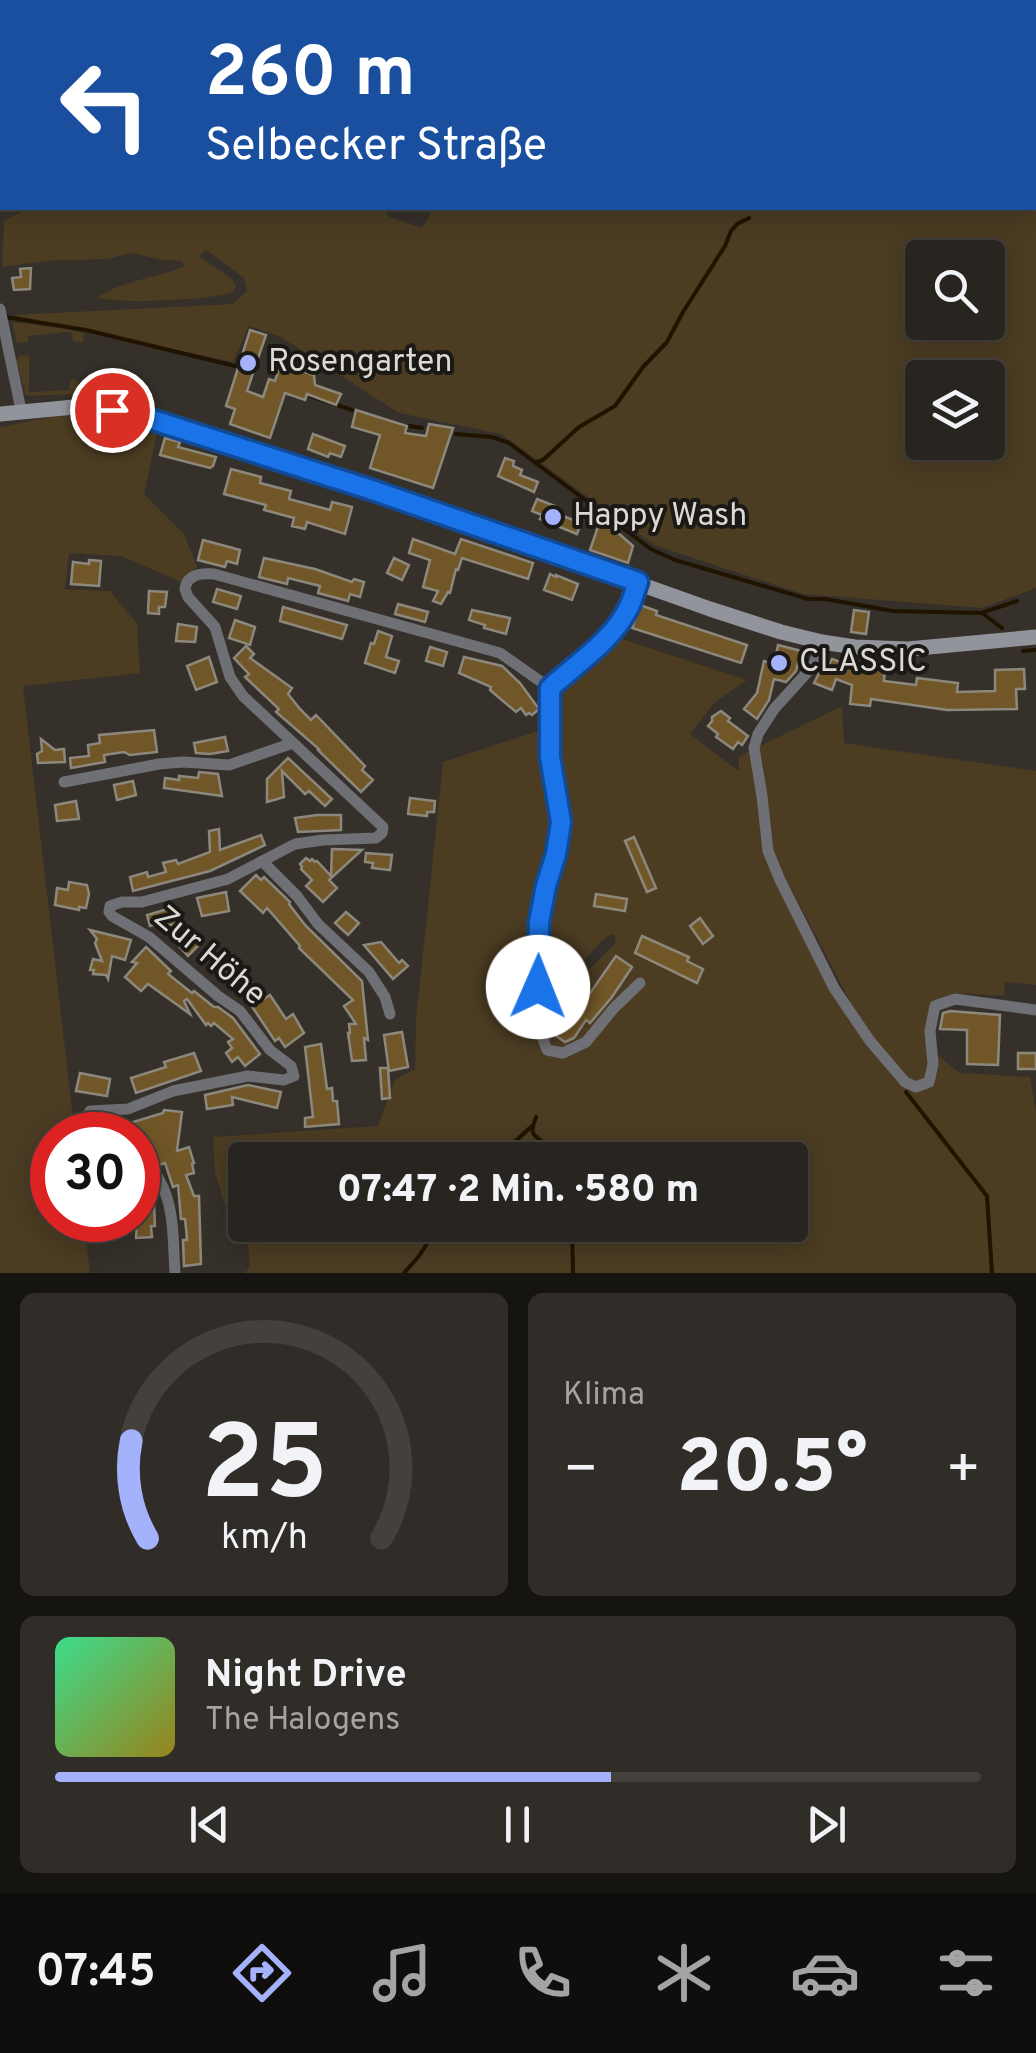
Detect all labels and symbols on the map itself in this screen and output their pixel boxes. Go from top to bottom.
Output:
place label: Rosengarten [268,343,452,383]
marker: Rosengarten [237,352,259,374]
pin [70,368,155,453]
place label: Happy Wash [573,497,747,537]
marker: Happy Wash [542,506,564,528]
place label: CLASSIC [799,643,927,683]
marker: CLASSIC [768,652,790,674]
street label: Zur Höhe [145,898,273,1016]
position arrow [486,935,590,1039]
speed limit sign: 30 [30,1112,160,1242]

